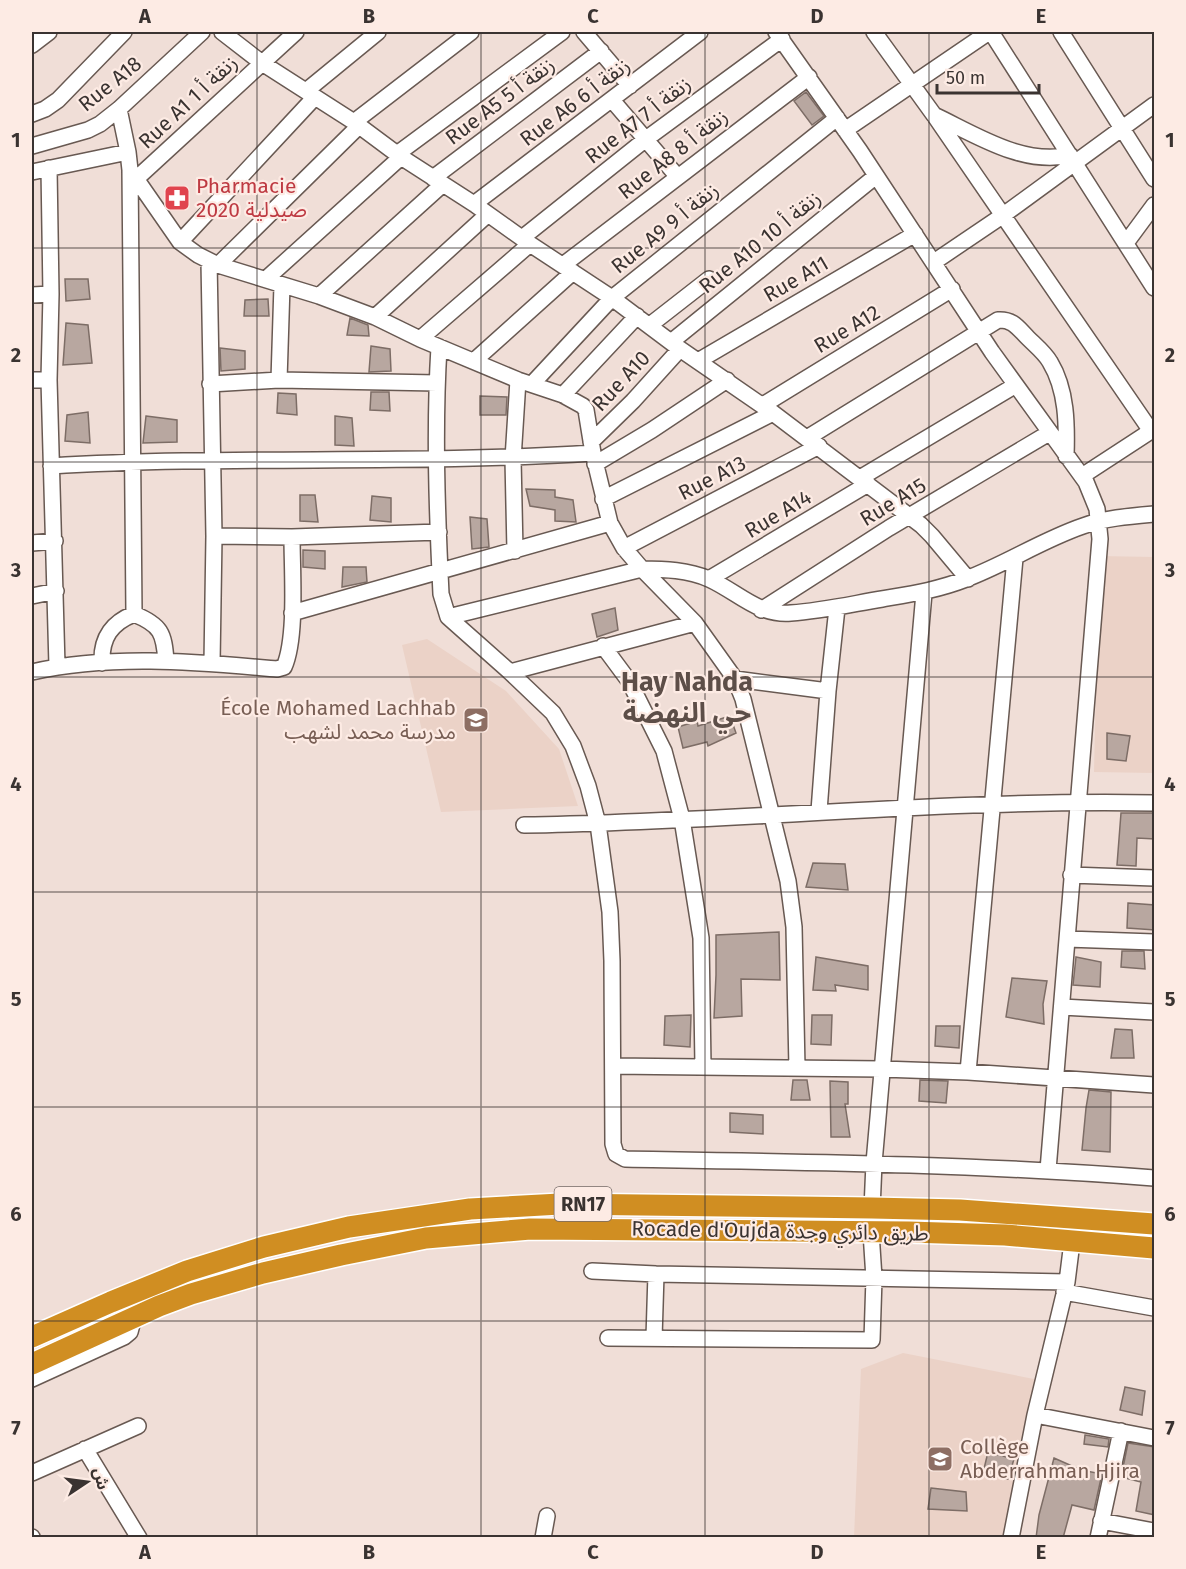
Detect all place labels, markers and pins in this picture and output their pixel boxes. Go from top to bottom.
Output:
place label: Pharmacie 2020 صيدلية [196,173,307,223]
pharmacy icon: Pharmacie 2020 صيدلية [162,183,192,213]
place label: École Mohamed Lachhab مدرسة محمد لشهب [220,695,456,745]
school or university icon: École Mohamed Lachhab مدرسة محمد لشهب [461,705,491,735]
place label: Collège Abderrahman Hjira [960,1434,1140,1484]
school or university icon: Collège Abderrahman Hjira [925,1444,955,1474]

